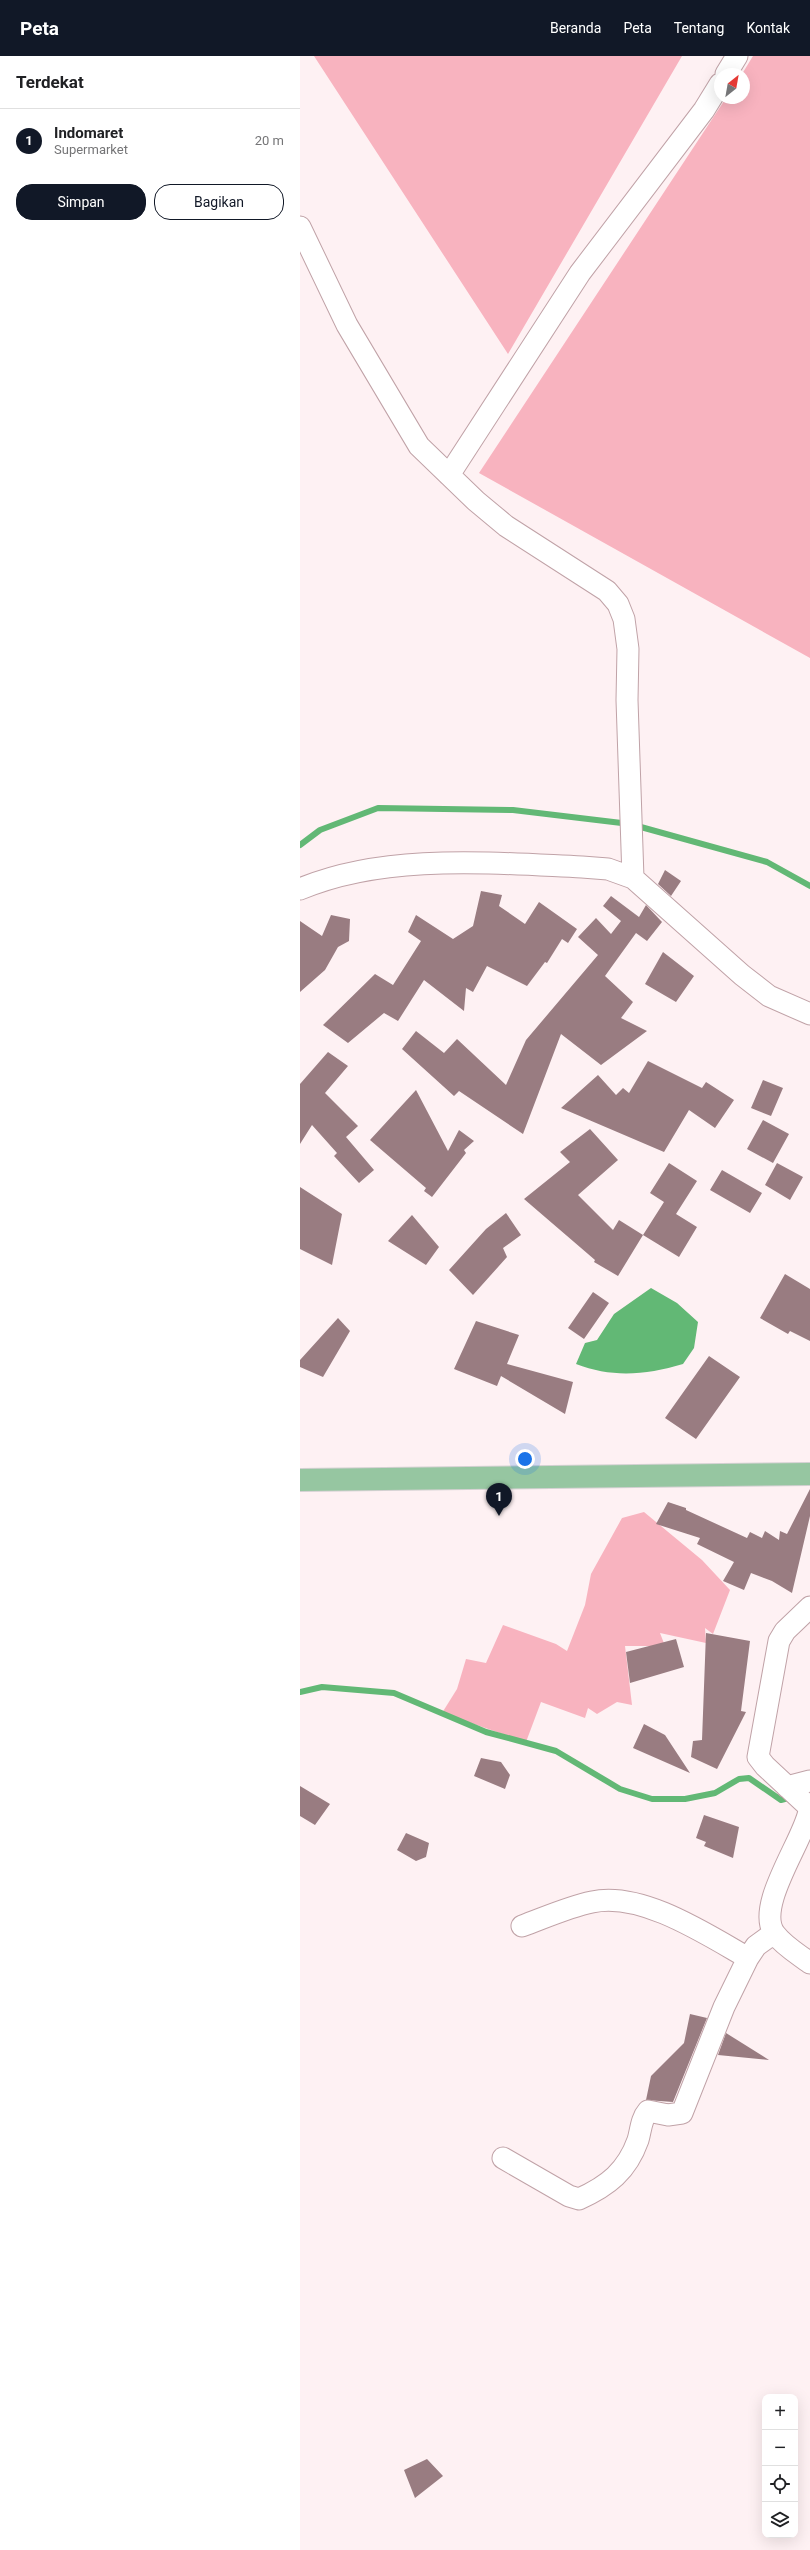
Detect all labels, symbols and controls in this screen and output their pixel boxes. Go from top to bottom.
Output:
text: Peta [20,17,59,40]
text: Beranda [550,20,601,36]
text: Peta [623,20,652,36]
text: Tentang [674,20,724,36]
text: Kontak [746,20,790,36]
north arrow [714,68,750,104]
text: Terdekat [16,72,84,92]
text: Indomaret [54,124,123,142]
text: 1 [25,133,33,148]
text: 20 m [255,133,284,148]
text: Supermarket [54,142,128,157]
button: Simpan [16,184,146,220]
button: Bagikan [154,184,284,220]
your location [515,1449,535,1469]
pin: 1 [486,1483,512,1516]
map controls [762,2394,798,2538]
button: + [762,2394,798,2430]
button: − [762,2430,798,2466]
button: locate [762,2466,798,2502]
button: layers [762,2502,798,2538]

